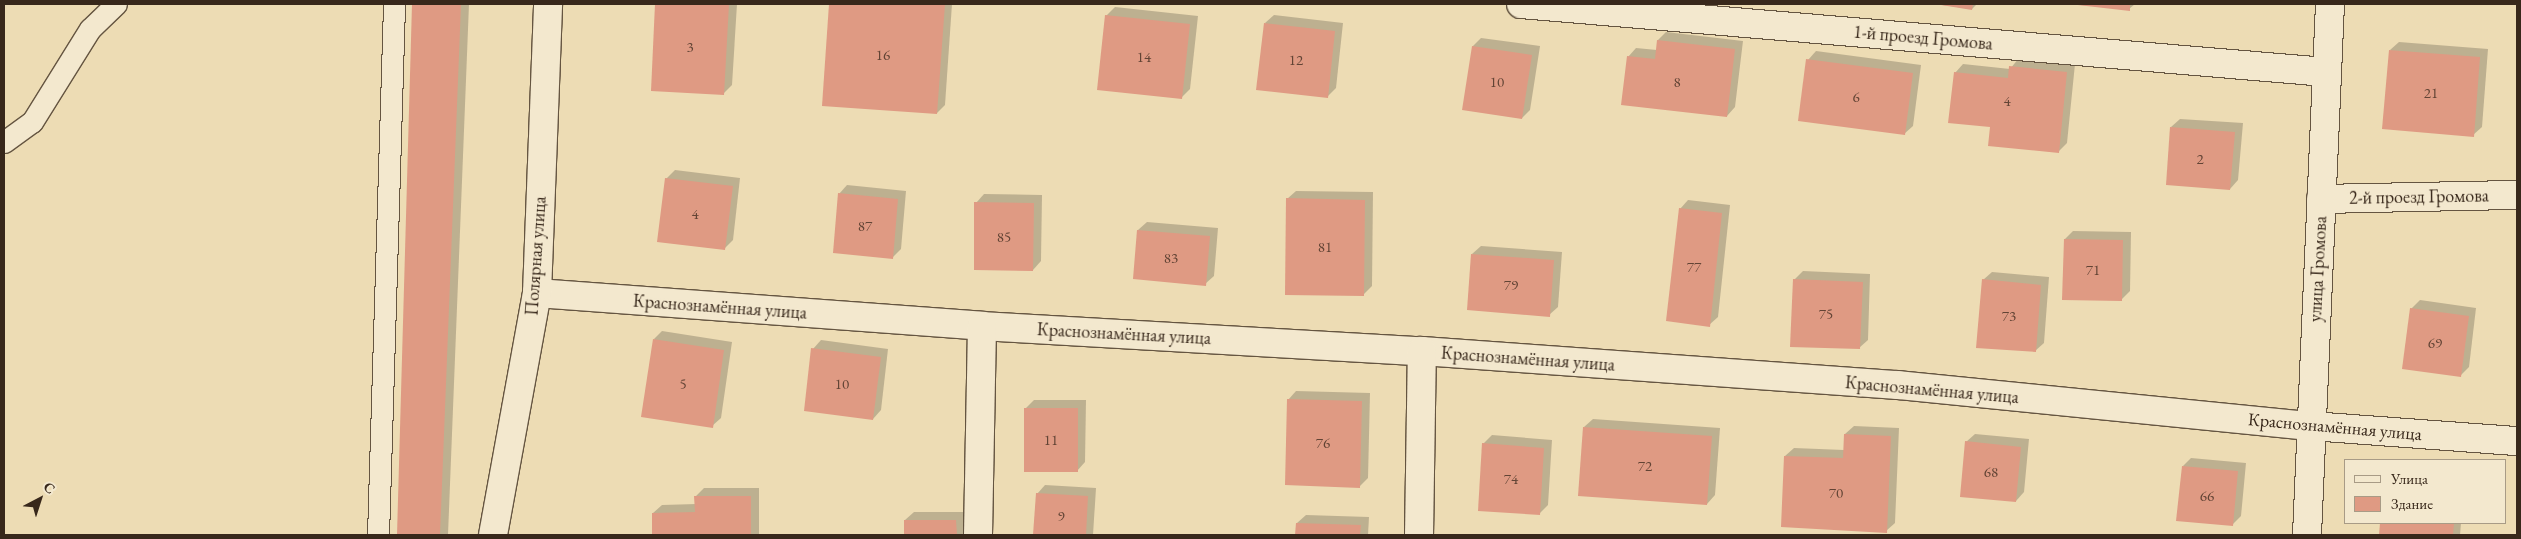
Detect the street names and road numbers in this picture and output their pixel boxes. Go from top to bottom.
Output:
street label: 1-й проезд Громова [1852,21,1994,55]
street label: 2-й проезд Громова [2349,185,2489,209]
street label: Полярная улица [521,196,551,316]
street label: улица Громова [2304,215,2332,323]
street label: Краснознамённая улица [632,290,808,324]
street label: Краснознамённая улица [1036,319,1212,349]
street label: Краснознамённая улица [1440,342,1616,376]
street label: Краснознамённая улица [1844,372,2020,408]
street label: Краснознамённая улица [2247,409,2423,445]

